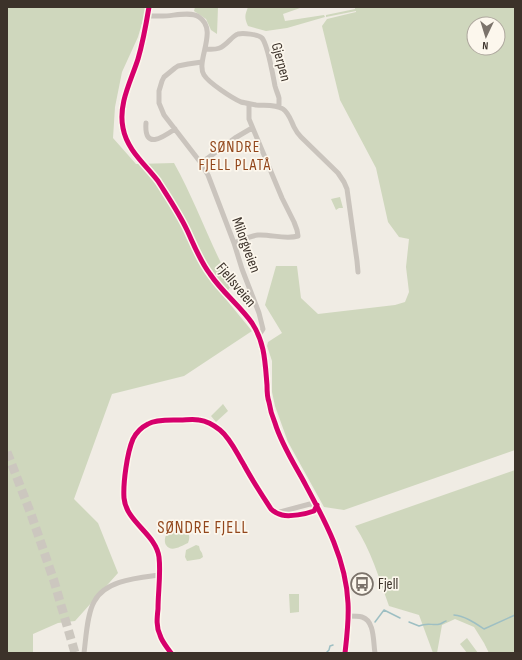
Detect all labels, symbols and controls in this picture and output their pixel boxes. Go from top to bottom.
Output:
north arrow [466,16,506,56]
text: N [482,39,489,52]
street label: Gjerpen [267,41,295,83]
district label: SØNDRE FJELL PLATÅ [199,138,271,175]
street label: Milorgveien [227,215,265,275]
street label: Fjellsveien [212,259,260,311]
district label: SØNDRE FJELL [157,518,249,538]
bus stop icon: Fjell [349,571,375,597]
place label: Fjell [378,575,398,594]

